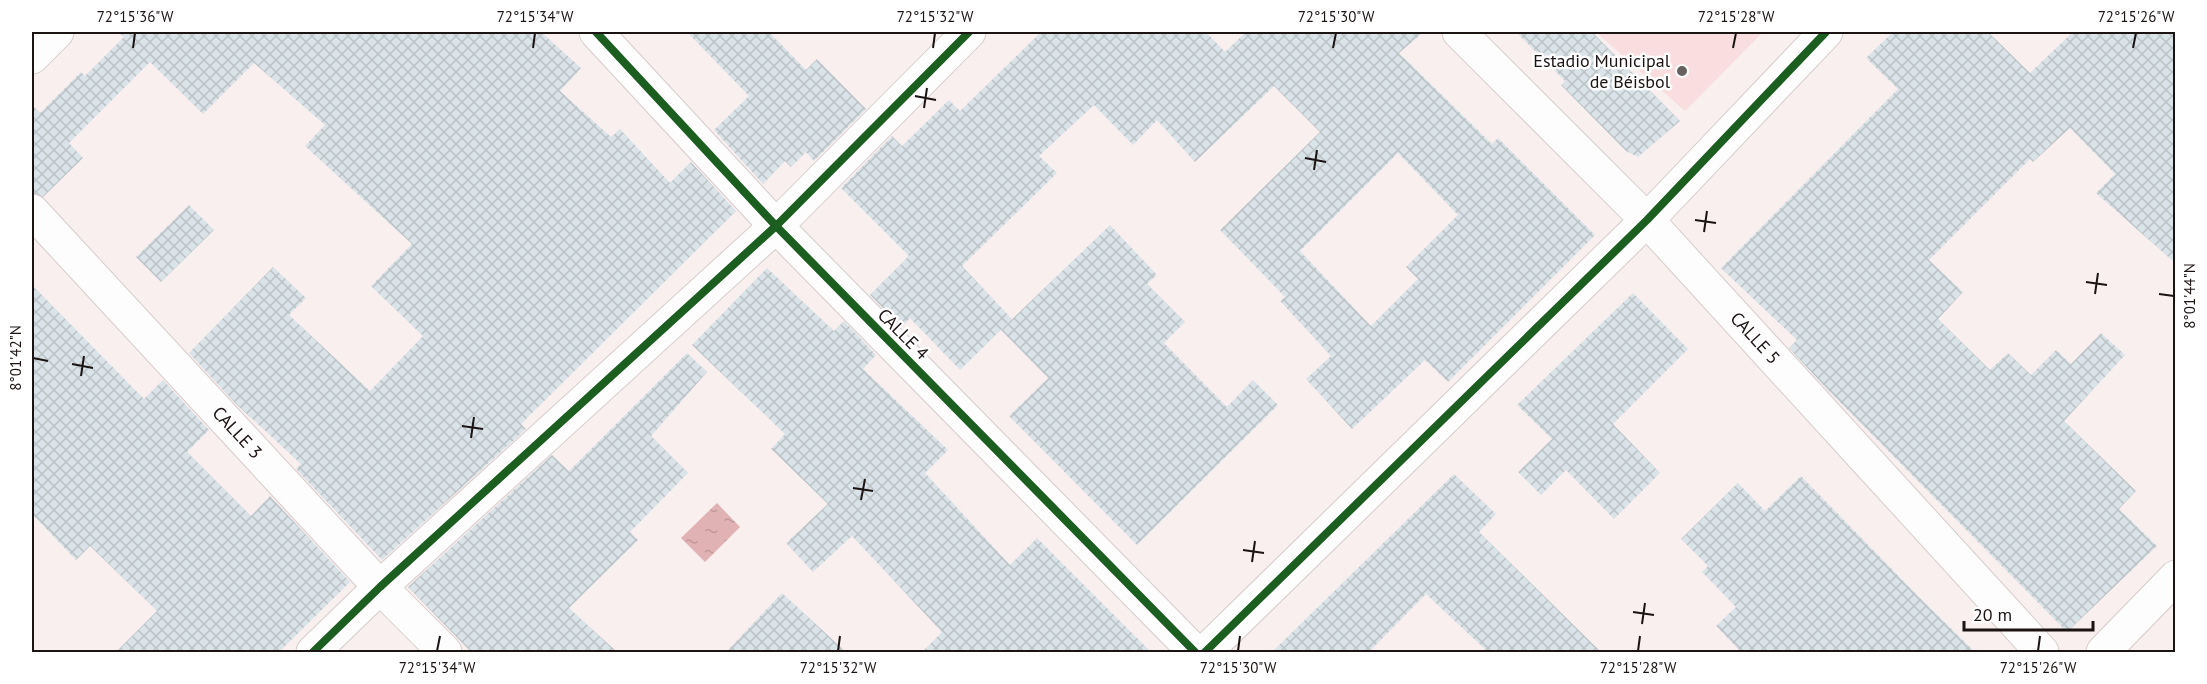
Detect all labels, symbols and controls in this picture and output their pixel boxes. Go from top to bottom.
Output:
text: 72°15'36"W [97,7,174,26]
text: 72°15'34"W [497,7,574,26]
text: 72°15'32"W [897,7,974,26]
text: 72°15'30"W [1298,7,1375,26]
text: 72°15'28"W [1698,7,1775,26]
text: 72°15'26"W [2098,7,2175,26]
place label: Estadio Municipal de Béisbol [1533,49,1671,93]
marker: Estadio Municipal de Béisbol [1675,64,1689,78]
text: 8°01'44"N [2180,263,2199,329]
street label: CALLE 4 [873,303,934,364]
street label: CALLE 5 [1726,307,1785,369]
text: 8°01'42"N [6,325,25,391]
street label: CALLE 3 [208,401,267,463]
scale bar [1964,594,2093,632]
text: 20 m [1973,603,2012,626]
text: 72°15'34"W [399,658,476,677]
text: 72°15'32"W [800,658,877,677]
text: 72°15'30"W [1200,658,1277,677]
text: 72°15'28"W [1600,658,1677,677]
text: 72°15'26"W [2000,658,2077,677]

